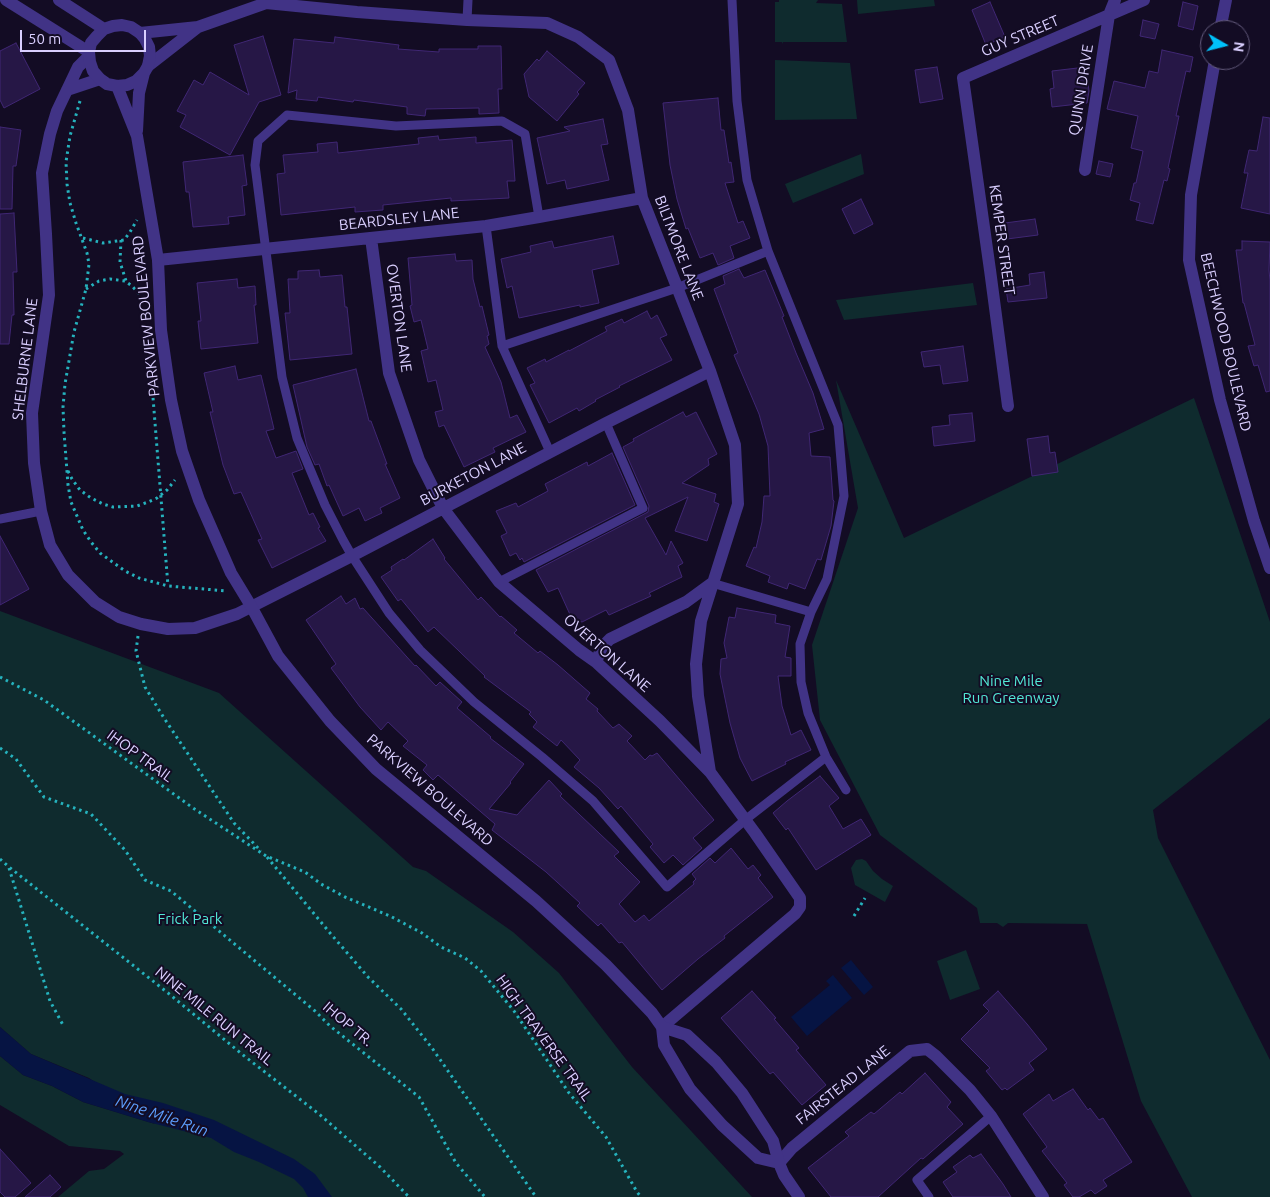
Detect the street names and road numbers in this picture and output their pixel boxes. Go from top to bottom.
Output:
street label: GUY STREET [978,11,1062,61]
street label: QUINN DRIVE [1065,43,1097,137]
street label: KEMPER STREET [985,184,1019,296]
street label: BILTMORE LANE [651,193,707,303]
street label: BEARDSLEY LANE [338,204,460,234]
street label: PARKVIEW BOULEVARD [129,235,163,397]
street label: BEECHWOOD BOULEVARD [1197,251,1255,433]
street label: OVERTON LANE [382,263,416,373]
street label: SHELBURNE LANE [9,297,41,421]
street label: BURKETON LANE [417,438,529,510]
street label: OVERTON LANE [560,610,654,696]
street label: IHOP TRAIL [103,726,177,786]
street label: PARKVIEW BOULEVARD [363,730,497,850]
street label: NINE MILE RUN TRAIL [151,963,277,1069]
street label: HIGH TRAVERSE TRAIL [492,971,596,1105]
street label: IHOP TR. [319,998,377,1050]
street label: FAIRSTEAD LANE [792,1042,894,1128]

